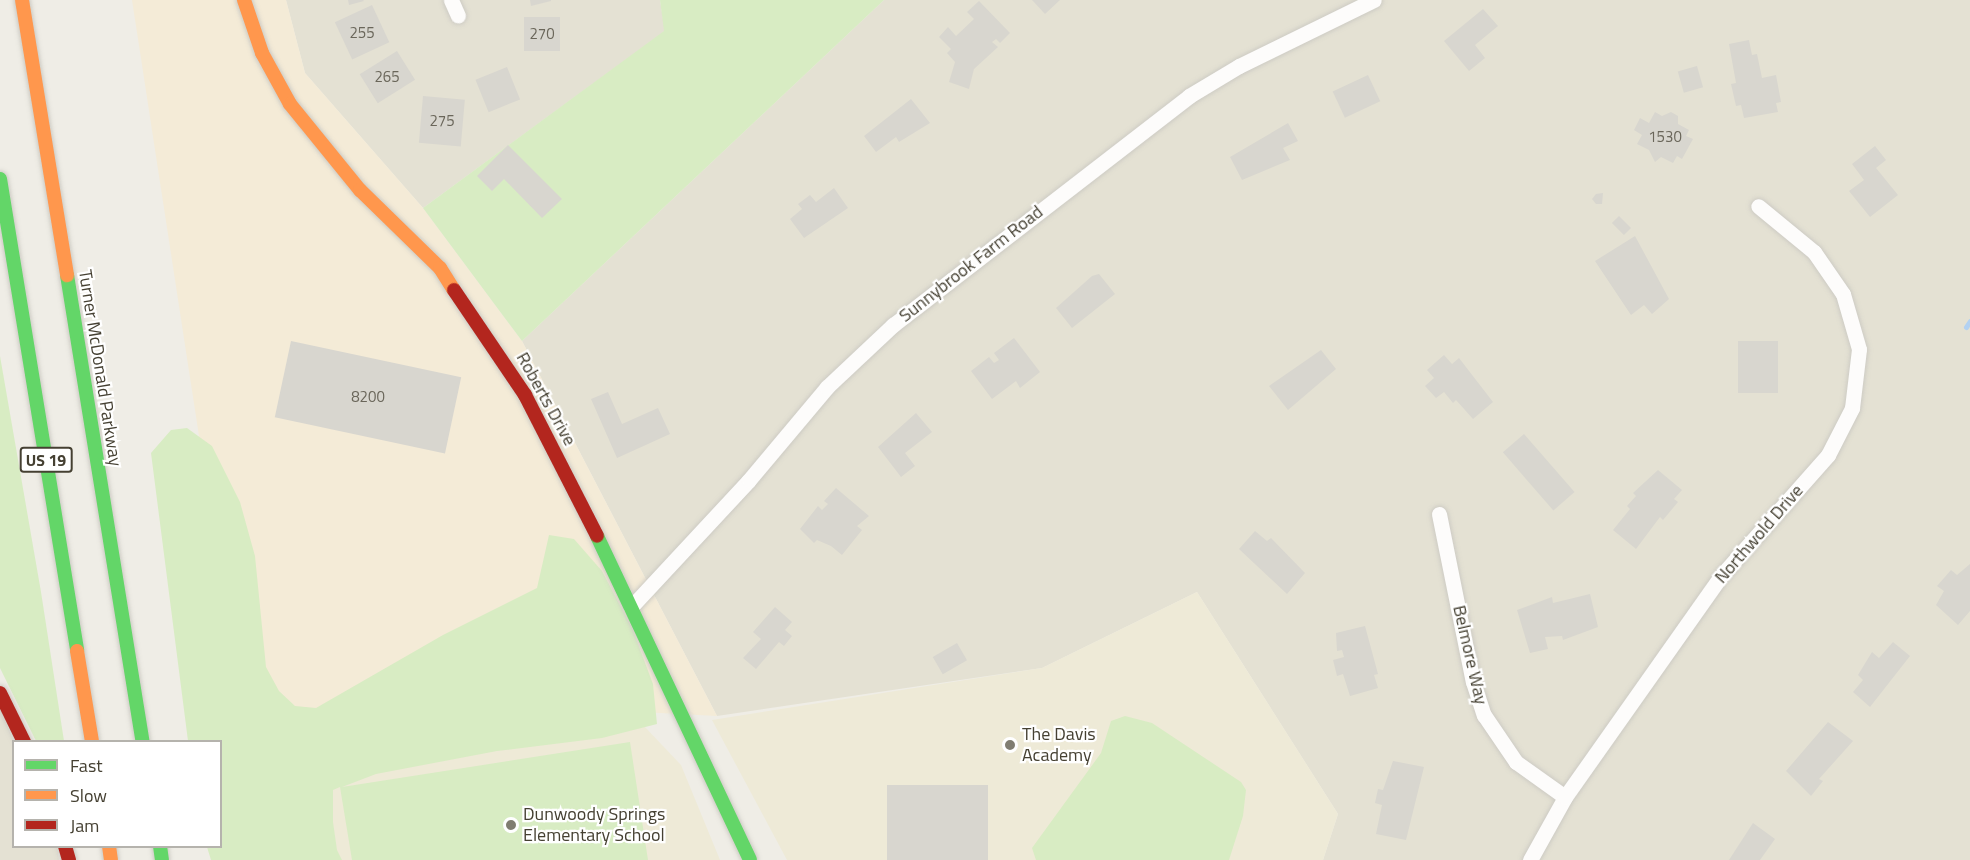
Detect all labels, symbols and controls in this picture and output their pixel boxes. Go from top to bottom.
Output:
house number: 255 [349,24,375,42]
house number: 270 [529,25,555,43]
house number: 265 [374,68,400,86]
house number: 275 [429,112,455,130]
house number: 1530 [1648,128,1682,146]
street label: Sunnybrook Farm Road [895,201,1047,327]
street label: Turner McDonald Parkway [74,268,126,468]
street label: Roberts Drive [512,349,580,449]
house number: 8200 [351,388,385,406]
road number: US 19 [19,447,73,473]
street label: Northwold Drive [1710,480,1808,588]
street label: Belmore Way [1448,603,1492,707]
place label: The Davis Academy [1022,724,1096,766]
marker: The Davis Academy [1003,738,1017,752]
legend [12,740,222,848]
text: Fast [70,752,103,779]
text: Slow [70,782,107,809]
place label: Dunwoody Springs Elementary School [523,804,665,846]
text: Jam [70,812,99,839]
marker: Dunwoody Springs Elementary School [504,818,518,832]

